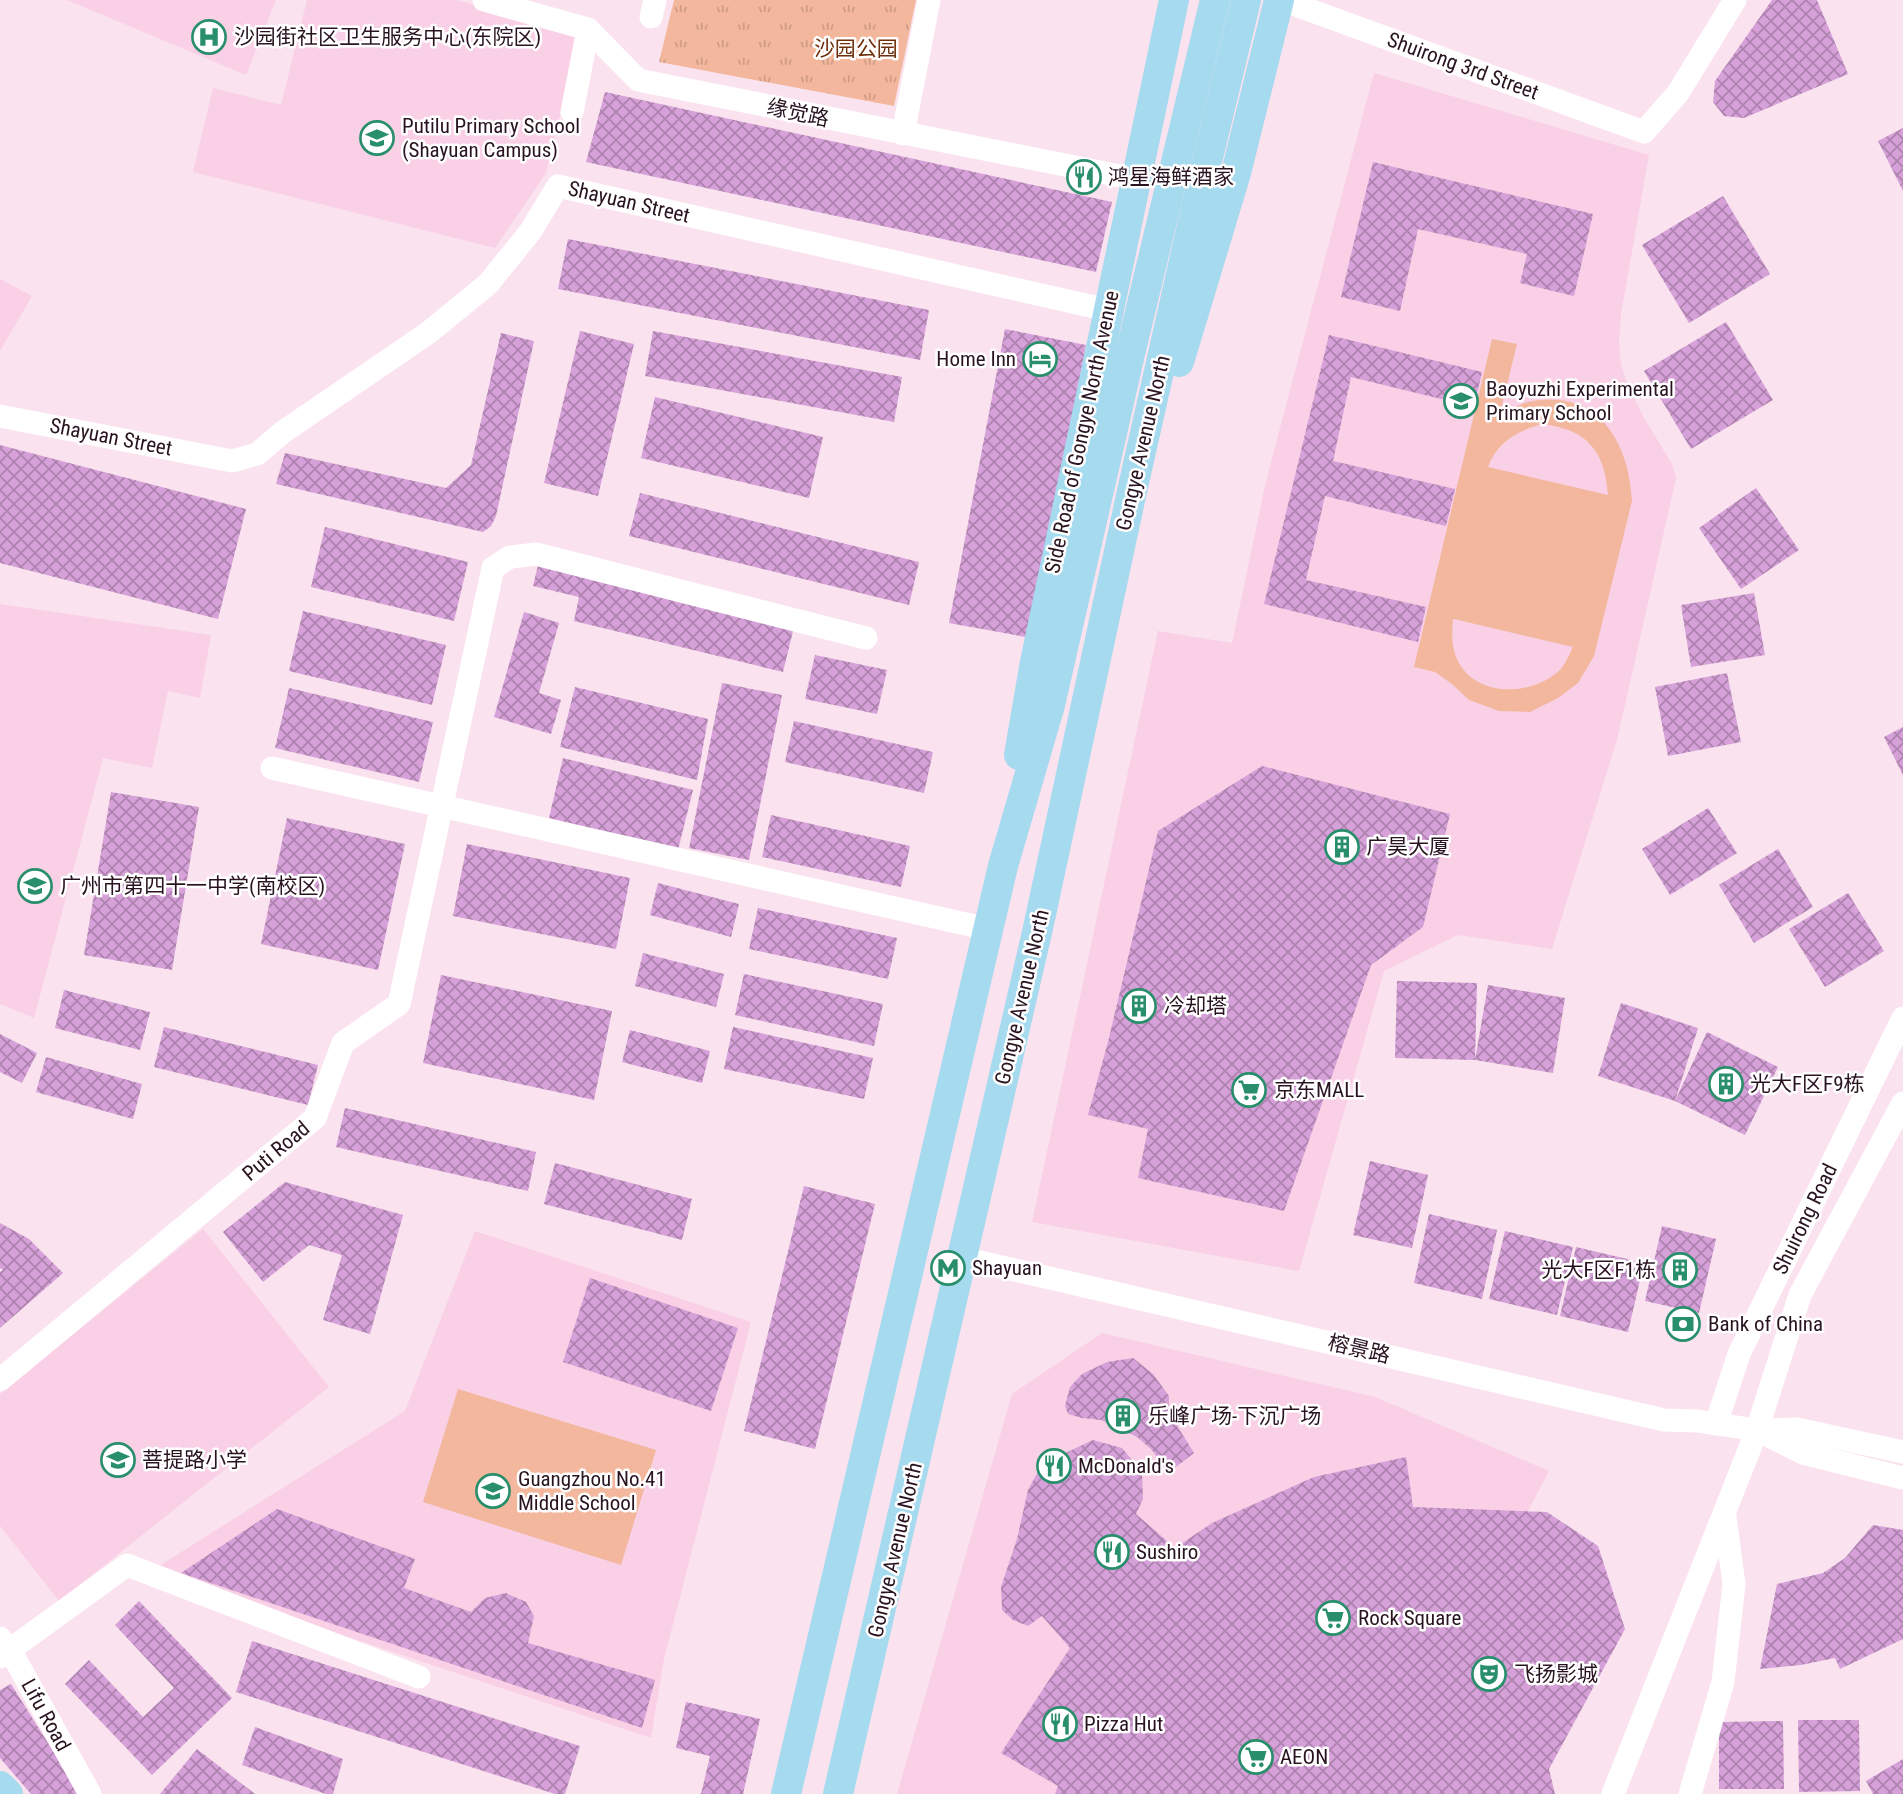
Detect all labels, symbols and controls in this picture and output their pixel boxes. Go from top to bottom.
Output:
hospital icon: 沙园街社区卫生服务中心(东院区) [190,18,228,56]
place label: 沙园街社区卫生服务中心(东院区) [234,25,541,49]
street label: Shuirong 3rd Street [1384,28,1542,104]
park label: 沙园公园 [814,37,898,61]
street label: 缘觉路 [765,95,831,131]
place label: Putilu Primary School (Shayuan Campus) [402,114,580,162]
school or university icon: Putilu Primary School (Shayuan Campus) [358,119,396,157]
restaurant icon: 鸿星海鲜酒家 [1065,158,1103,196]
place label: 鸿星海鲜酒家 [1108,165,1234,189]
street label: Shayuan Street [566,176,692,228]
street label: Side Road of Gongye North Avenue [1040,288,1124,576]
hotel icon: Home Inn [1021,340,1059,378]
place label: Home Inn [936,347,1016,371]
street label: Gongye Avenue North [1111,353,1175,533]
place label: Baoyuzhi Experimental Primary School [1486,377,1674,425]
school or university icon: Baoyuzhi Experimental Primary School [1442,382,1480,420]
street label: Shayuan Street [48,413,174,461]
building icon: 广昊大厦 [1323,828,1361,866]
place label: 广昊大厦 [1366,835,1450,859]
school or university icon: 广州市第四十一中学(南校区) [16,867,54,905]
place label: 广州市第四十一中学(南校区) [60,874,325,898]
street label: Gongye Avenue North [990,907,1054,1087]
building icon: 冷却塔 [1120,987,1158,1025]
place label: 冷却塔 [1164,994,1227,1018]
building icon: 光大F区F9栋 [1707,1065,1745,1103]
supermarket icon: 京东MALL [1230,1071,1268,1109]
place label: 光大F区F9栋 [1750,1072,1865,1096]
place label: 京东MALL [1274,1078,1364,1102]
street label: Puti Road [238,1116,314,1186]
street label: Shuirong Road [1768,1160,1842,1278]
metro station icon: Shayuan [929,1249,967,1287]
building icon: 光大F区F1栋 [1661,1251,1699,1289]
place label: Shayuan [972,1256,1042,1280]
place label: 光大F区F1栋 [1541,1258,1656,1282]
bank icon: Bank of China [1664,1305,1702,1343]
place label: Bank of China [1708,1312,1823,1336]
street label: 榕景路 [1326,1330,1392,1368]
building icon: 乐峰广场-下沉广场 [1104,1397,1142,1435]
place label: 乐峰广场-下沉广场 [1148,1404,1321,1428]
school or university icon: 菩提路小学 [99,1441,137,1479]
restaurant icon: McDonald's [1035,1447,1073,1485]
place label: 菩提路小学 [142,1448,247,1472]
place label: McDonald's [1078,1454,1174,1478]
street label: Gongye Avenue North [863,1460,927,1640]
place label: Guangzhou No.41 Middle School [518,1467,666,1515]
school or university icon: Guangzhou No.41 Middle School [474,1472,512,1510]
restaurant icon: Sushiro [1093,1533,1131,1571]
place label: Sushiro [1136,1540,1198,1564]
supermarket icon: Rock Square [1314,1599,1352,1637]
place label: Rock Square [1358,1606,1461,1630]
theatre icon: 飞扬影城 [1470,1655,1508,1693]
place label: 飞扬影城 [1514,1662,1598,1686]
street label: Lifu Road [16,1675,76,1755]
restaurant icon: Pizza Hut [1041,1705,1079,1743]
place label: Pizza Hut [1084,1712,1163,1736]
supermarket icon: AEON [1237,1738,1275,1776]
place label: AEON [1280,1745,1328,1769]

